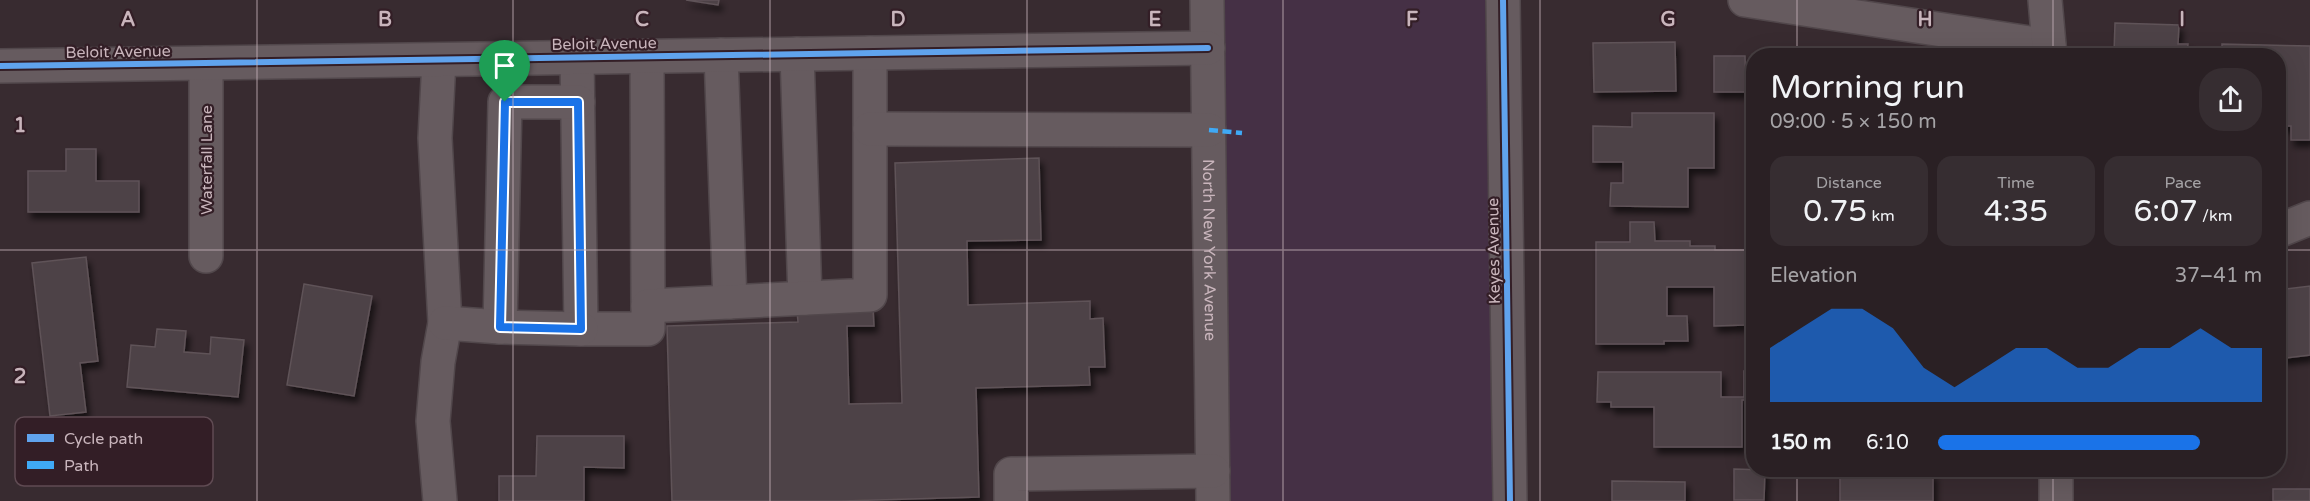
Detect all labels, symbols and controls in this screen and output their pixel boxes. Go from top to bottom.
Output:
text: A [121,8,136,32]
text: B [378,8,392,32]
text: C [635,8,649,32]
text: D [890,8,906,32]
text: E [1149,8,1162,32]
text: F [1406,8,1418,32]
text: G [1660,8,1676,32]
text: H [1917,8,1933,32]
text: I [2179,8,2185,32]
street label: Beloit Avenue [551,33,657,55]
pin [479,40,530,102]
street label: Beloit Avenue [65,41,171,63]
icon: arrive [488,49,521,82]
text: Morning run [1770,68,1965,107]
button: share [2199,68,2262,131]
street label: Waterfall Lane [197,105,217,215]
text: 09:00 · 5 × 150 m [1770,110,1937,134]
text: 1 [14,114,26,138]
street label: North New York Avenue [1198,159,1220,341]
text: Distance [1816,173,1882,193]
text: Time [1997,173,2035,193]
text: Pace [2165,173,2201,193]
text: 0.75 [1803,193,1867,230]
text: 4:35 [1984,193,2048,230]
text: 6:07 [2134,193,2198,230]
street label: Keyes Avenue [1483,198,1505,304]
text: km [1867,206,1895,226]
text: /km [2198,206,2232,226]
text: Elevation [1770,264,1857,288]
text: 37–41 m [2175,264,2262,288]
text: 2 [14,365,26,389]
legend [15,417,213,486]
text: Cycle path [64,429,143,449]
text: 150 m [1770,431,1831,455]
text: 6:10 [1866,431,1909,455]
text: Path [64,456,99,476]

